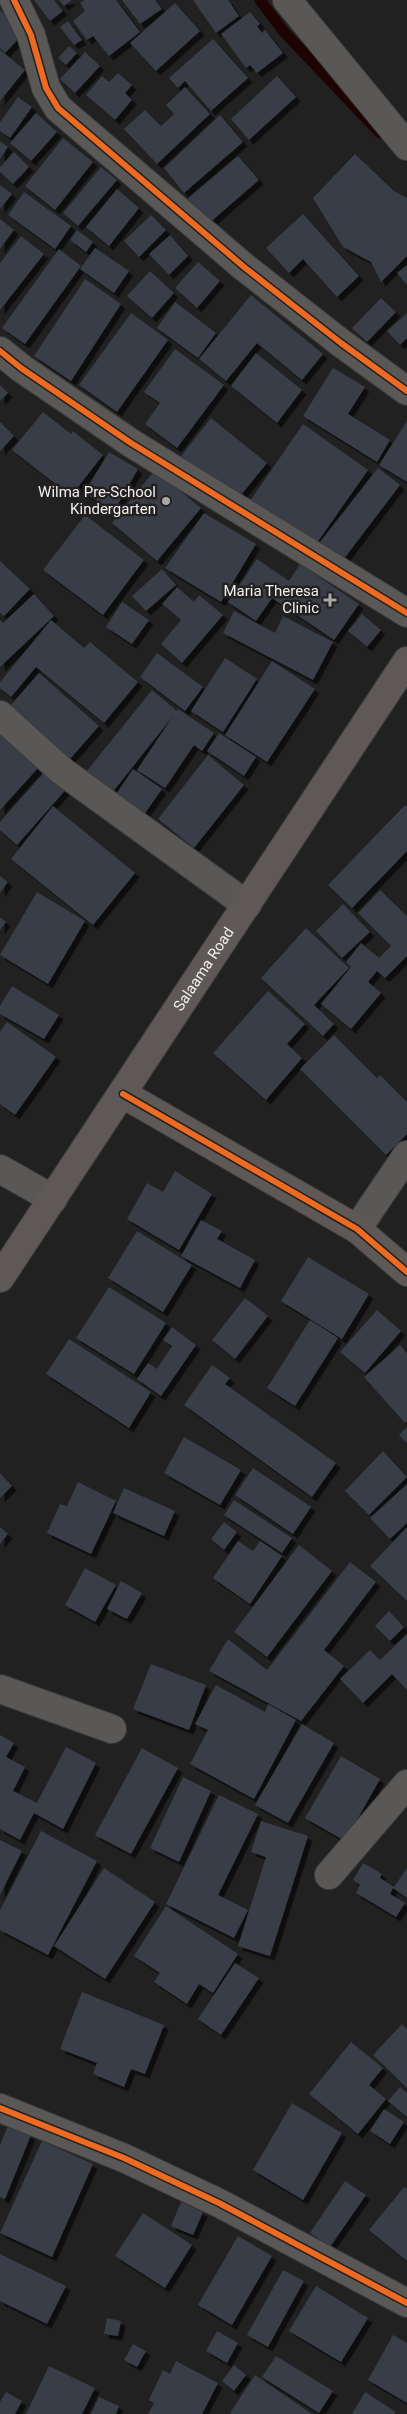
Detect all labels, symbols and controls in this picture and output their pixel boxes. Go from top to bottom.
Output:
place label: Wilma Pre-School Kindergarten [38,483,156,518]
marker: Wilma Pre-School Kindergarten [160,495,172,507]
place label: Maria Theresa Clinic [223,582,319,617]
marker: Maria Theresa Clinic [323,593,337,607]
street label: Salaama Road [170,924,238,1014]

